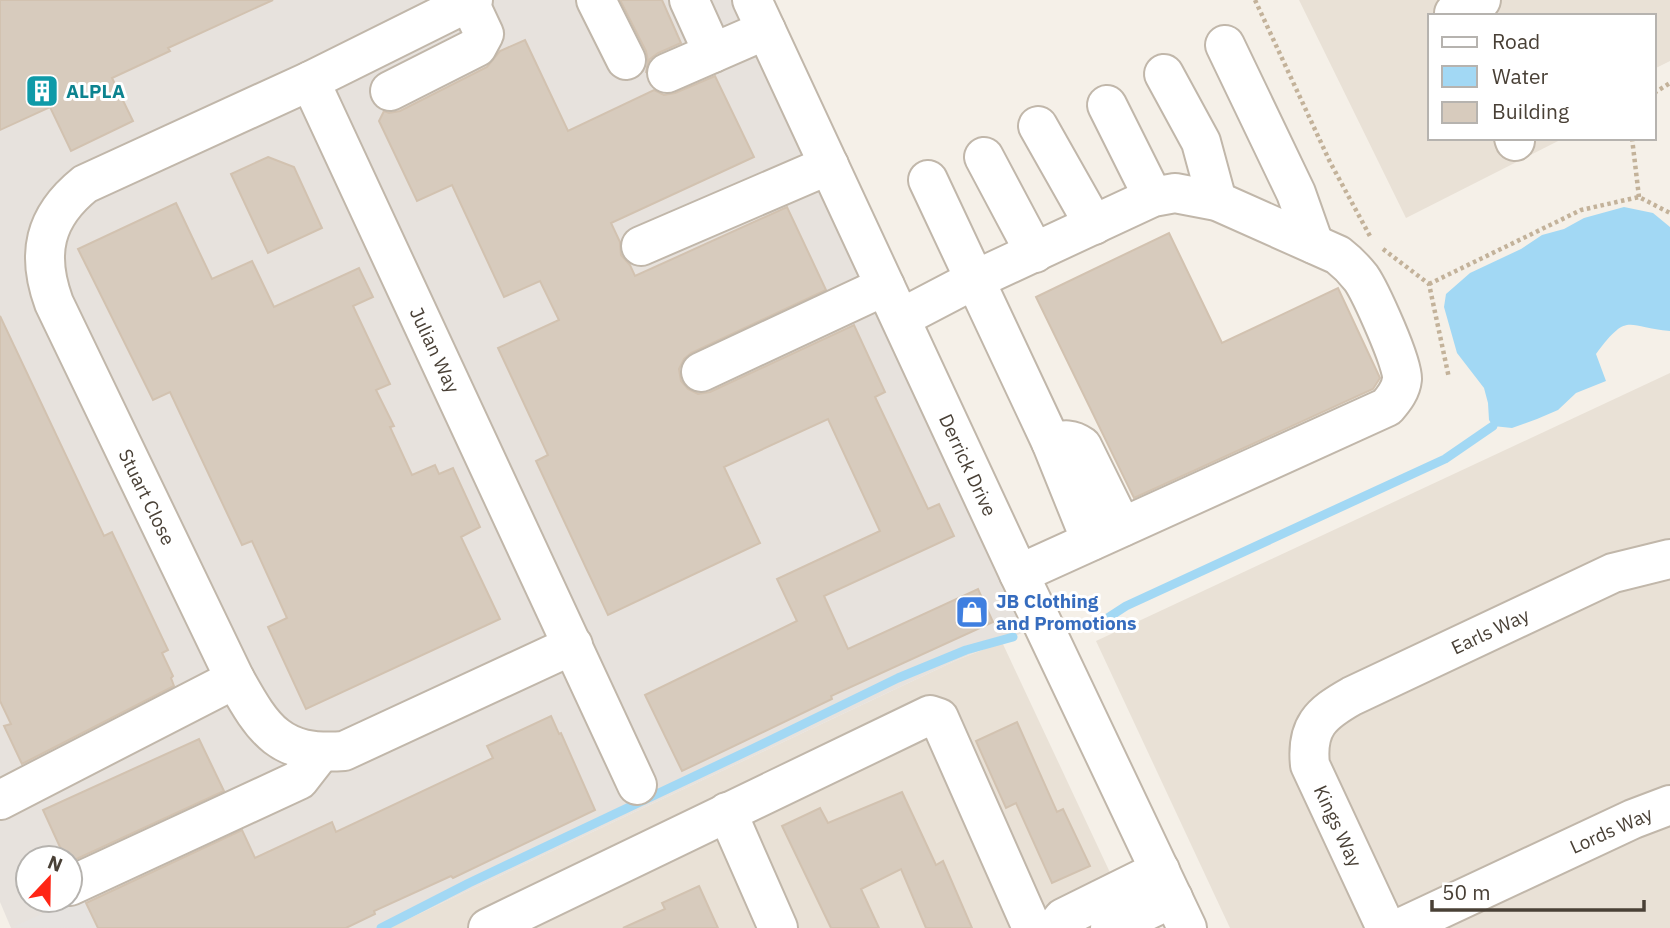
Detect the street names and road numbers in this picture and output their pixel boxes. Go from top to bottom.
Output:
street label: Julian Way [405,303,466,397]
street label: Derrick Drive [934,410,1002,520]
street label: Stuart Close [113,445,181,549]
street label: Earls Way [1447,602,1533,659]
street label: Kings Way [1309,781,1368,871]
street label: Lords Way [1566,801,1656,859]

